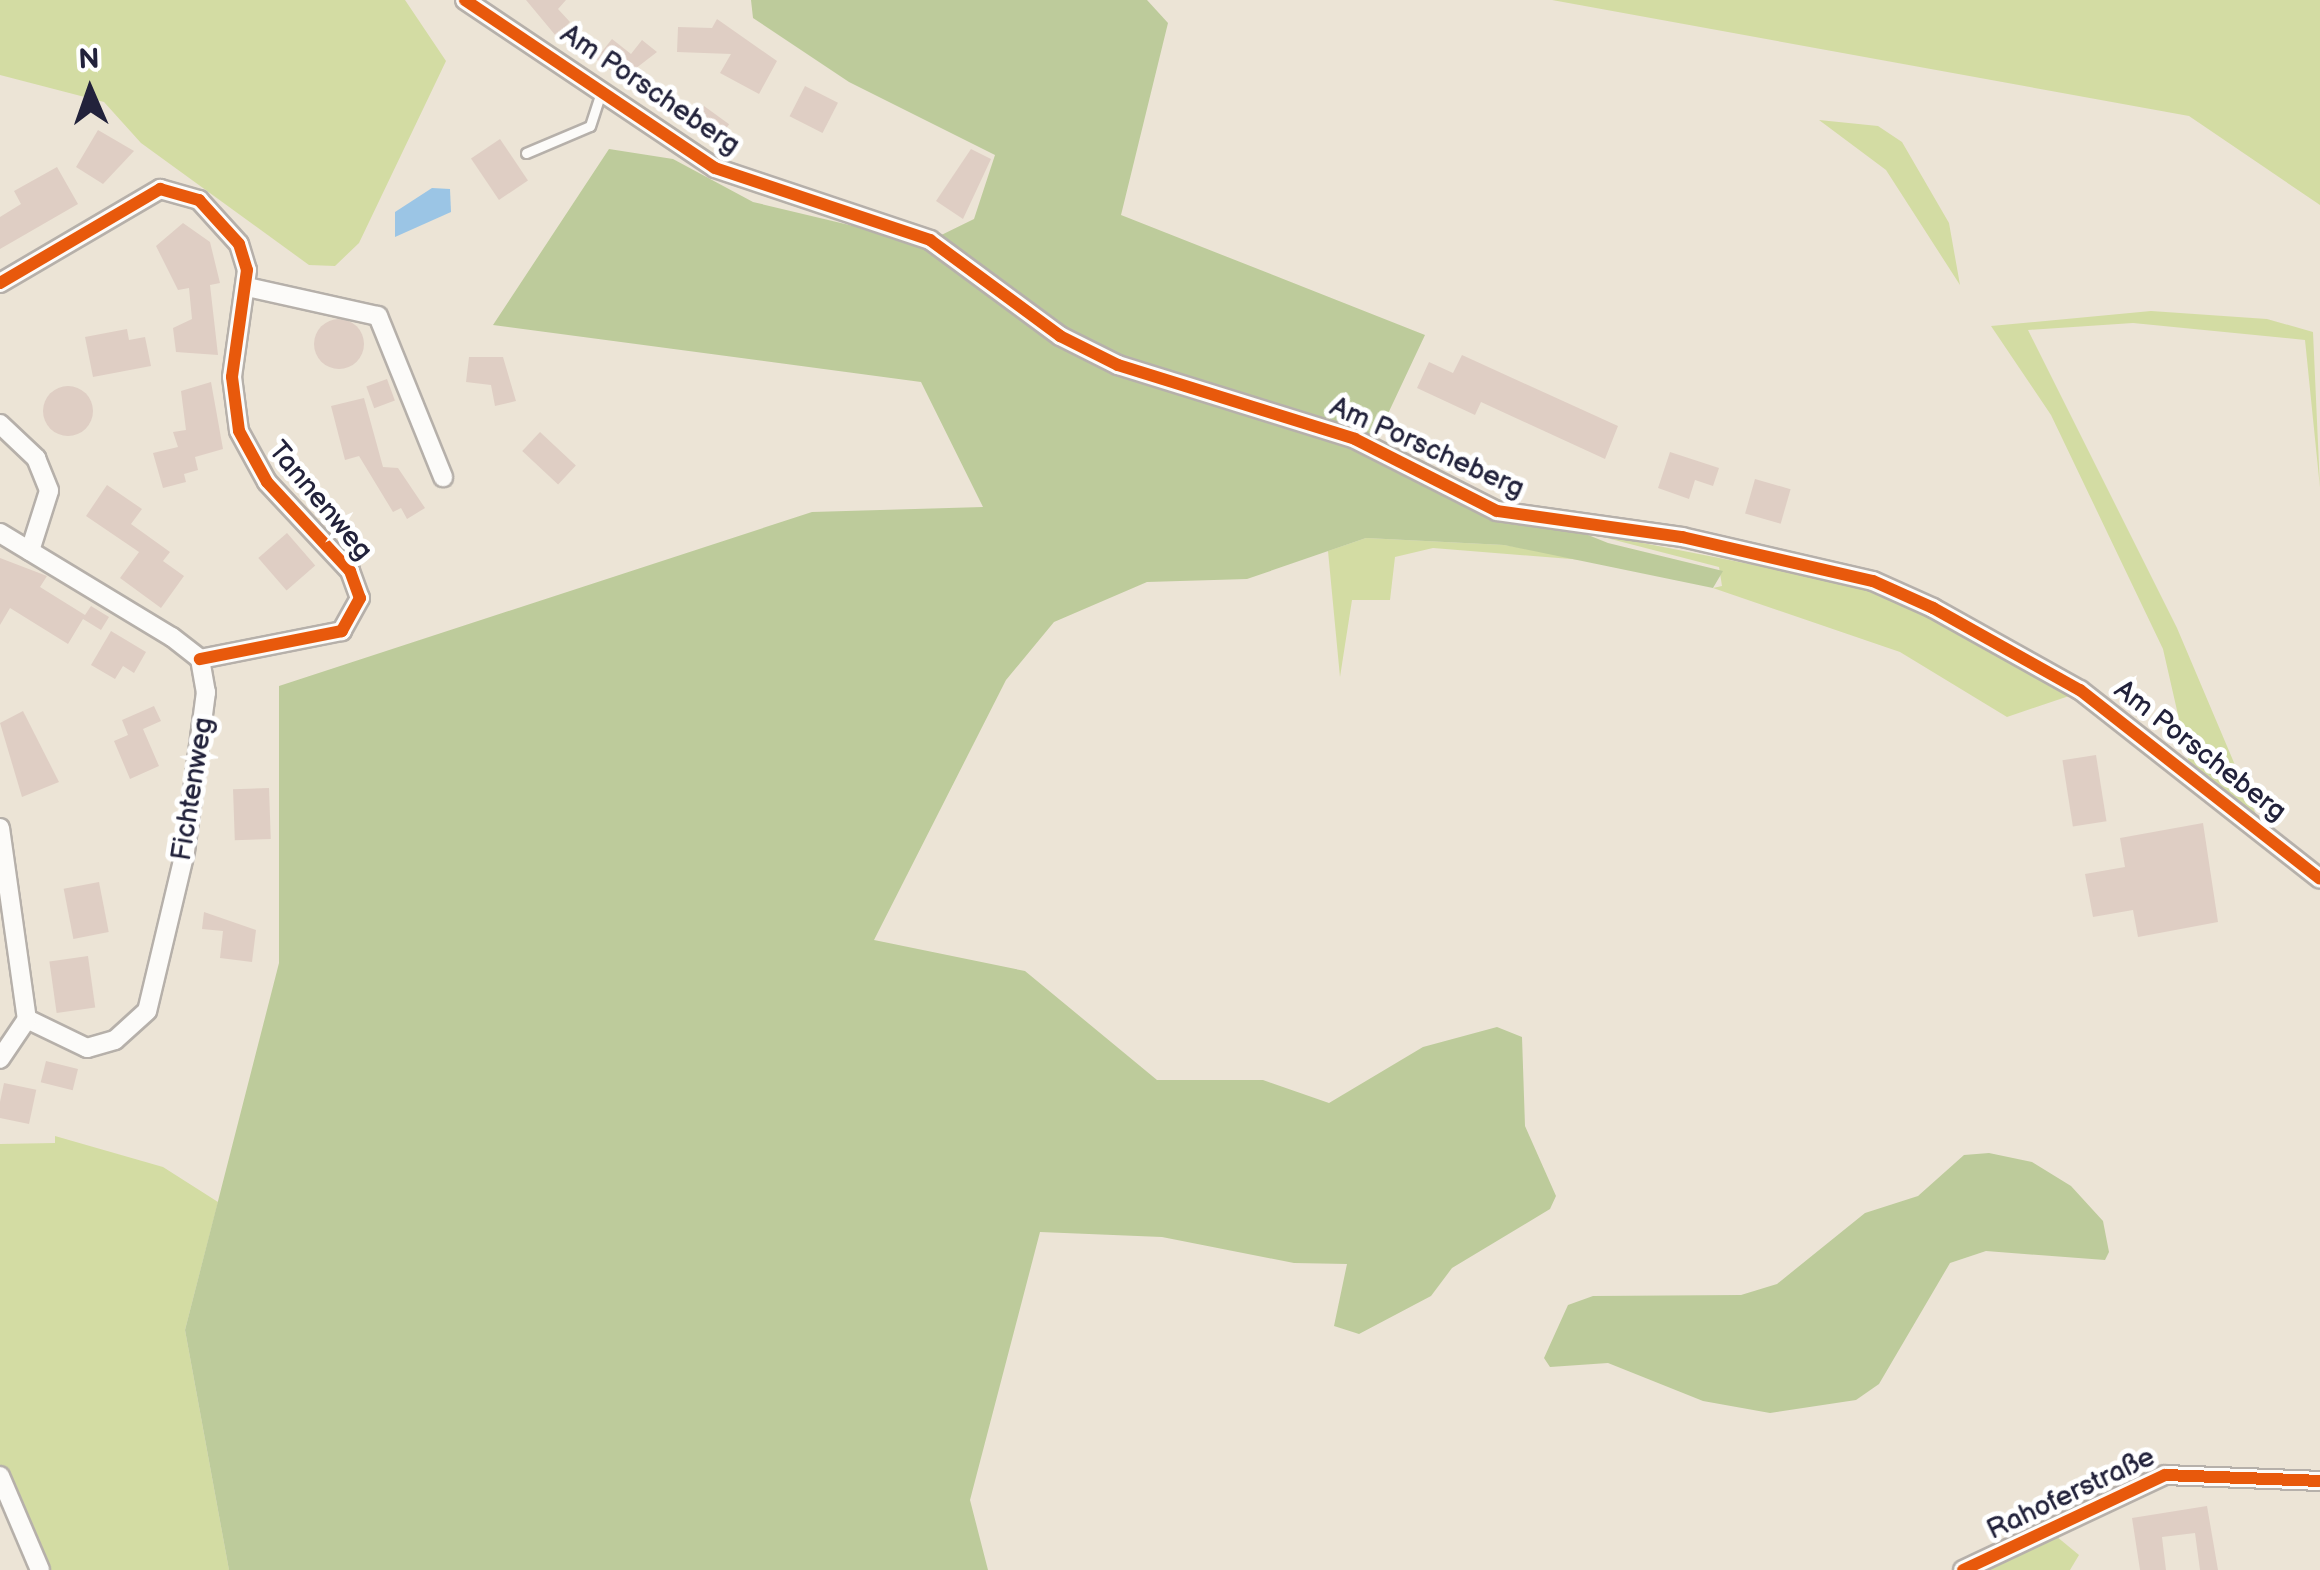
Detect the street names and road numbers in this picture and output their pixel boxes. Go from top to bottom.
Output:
street label: Am Porscheberg [554,18,746,162]
street label: Am Porscheberg [1325,390,1529,506]
street label: Tannenweg [261,435,379,567]
street label: Am Porscheberg [2107,673,2293,829]
street label: Fichtenweg [165,715,221,863]
street label: Rahoferstraße [1982,1440,2160,1548]

